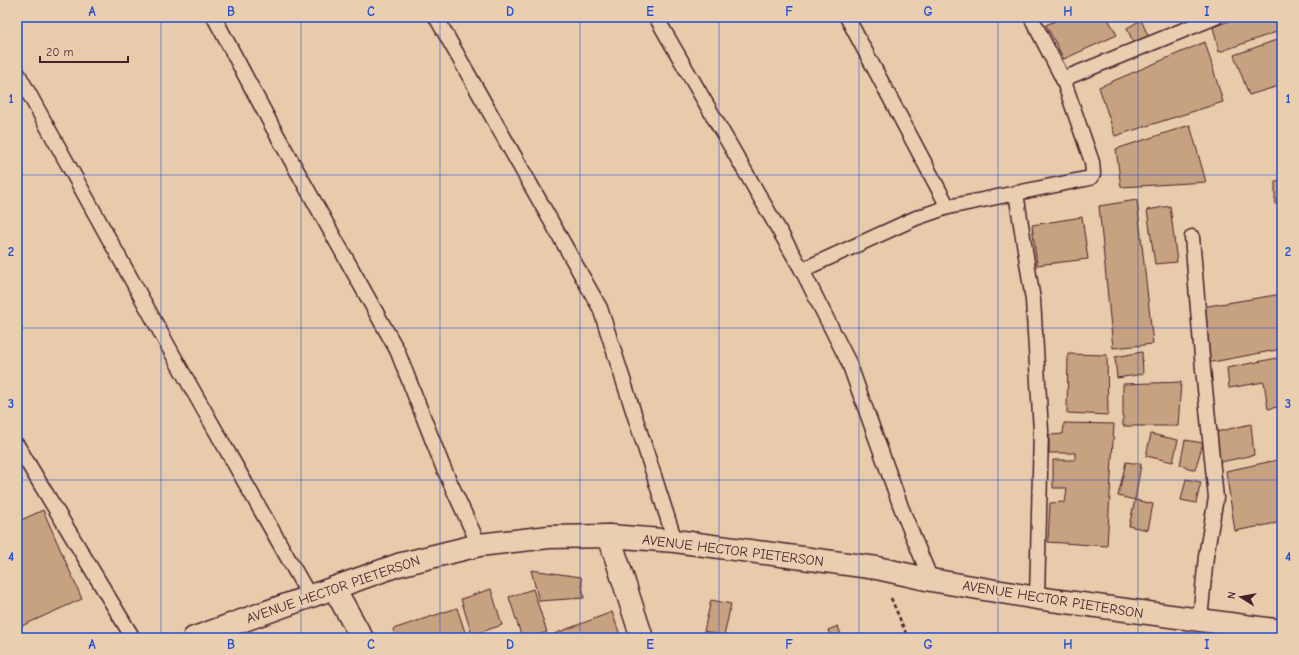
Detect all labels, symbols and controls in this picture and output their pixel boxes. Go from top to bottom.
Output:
text: A [88,4,96,19]
text: B [227,4,235,19]
text: C [367,4,375,19]
text: D [506,4,514,19]
text: E [646,4,654,19]
text: F [785,4,793,19]
text: G [923,4,933,19]
text: H [1063,4,1073,19]
text: I [1204,4,1210,19]
scale bar [40,38,128,64]
text: 20 m [46,45,74,59]
text: 1 [8,91,14,106]
text: 1 [1285,91,1291,106]
text: 2 [8,244,14,259]
text: 2 [1285,244,1291,259]
text: 3 [8,396,14,411]
text: 3 [1285,396,1291,411]
street label: AVENUE HECTOR PIETERSON [641,531,825,570]
text: 4 [8,549,14,564]
text: 4 [1285,549,1291,564]
street label: AVENUE HECTOR PIETERSON [244,552,422,627]
street label: AVENUE HECTOR PIETERSON [961,577,1145,622]
north arrow [1221,577,1261,617]
text: N [1225,590,1239,600]
text: A [88,637,96,652]
text: B [227,637,235,652]
text: C [367,637,375,652]
text: D [506,637,514,652]
text: E [646,637,654,652]
text: F [785,637,793,652]
text: G [923,637,933,652]
text: H [1063,637,1073,652]
text: I [1204,637,1210,652]

